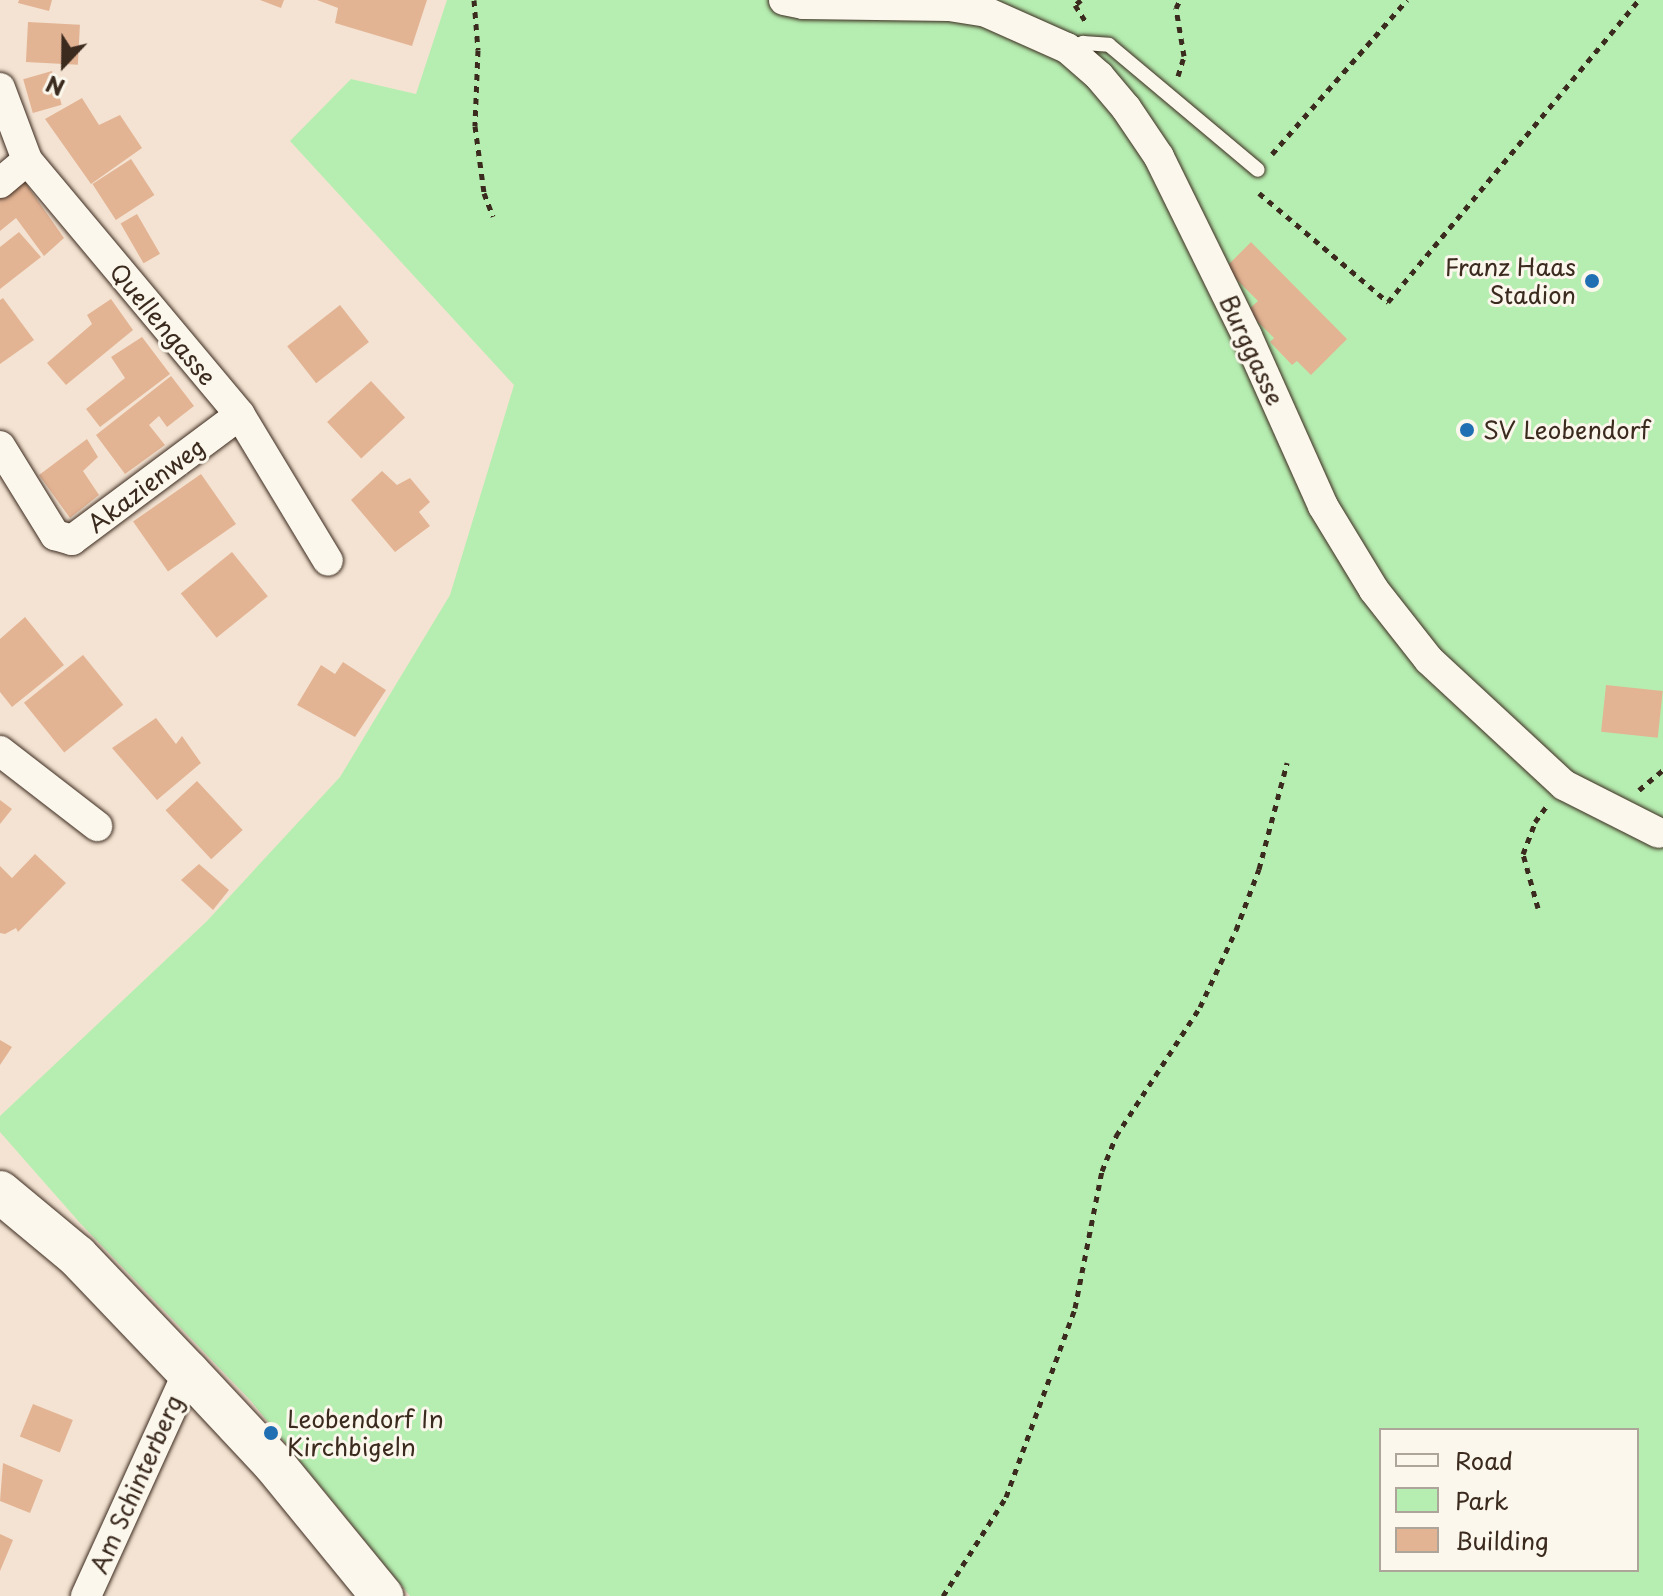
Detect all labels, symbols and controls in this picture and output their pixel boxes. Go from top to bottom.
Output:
north arrow [24,24,104,104]
text: N [41,68,69,105]
place label: Franz Haas Stadion [1445,253,1576,309]
street label: Quellengasse [104,257,222,391]
marker: Franz Haas Stadion [1583,272,1601,290]
street label: Burggasse [1214,290,1290,410]
place label: SV Leobendorf [1483,416,1649,444]
marker: SV Leobendorf [1458,421,1476,439]
street label: Akazienweg [82,432,210,538]
street label: Am Schinterberg [84,1390,188,1578]
place label: Leobendorf In Kirchbigeln [287,1405,443,1461]
marker: Leobendorf In Kirchbigeln [262,1424,280,1442]
legend [1379,1428,1639,1572]
text: Road [1455,1442,1513,1478]
text: Park [1455,1482,1509,1518]
text: Building [1455,1522,1549,1558]

